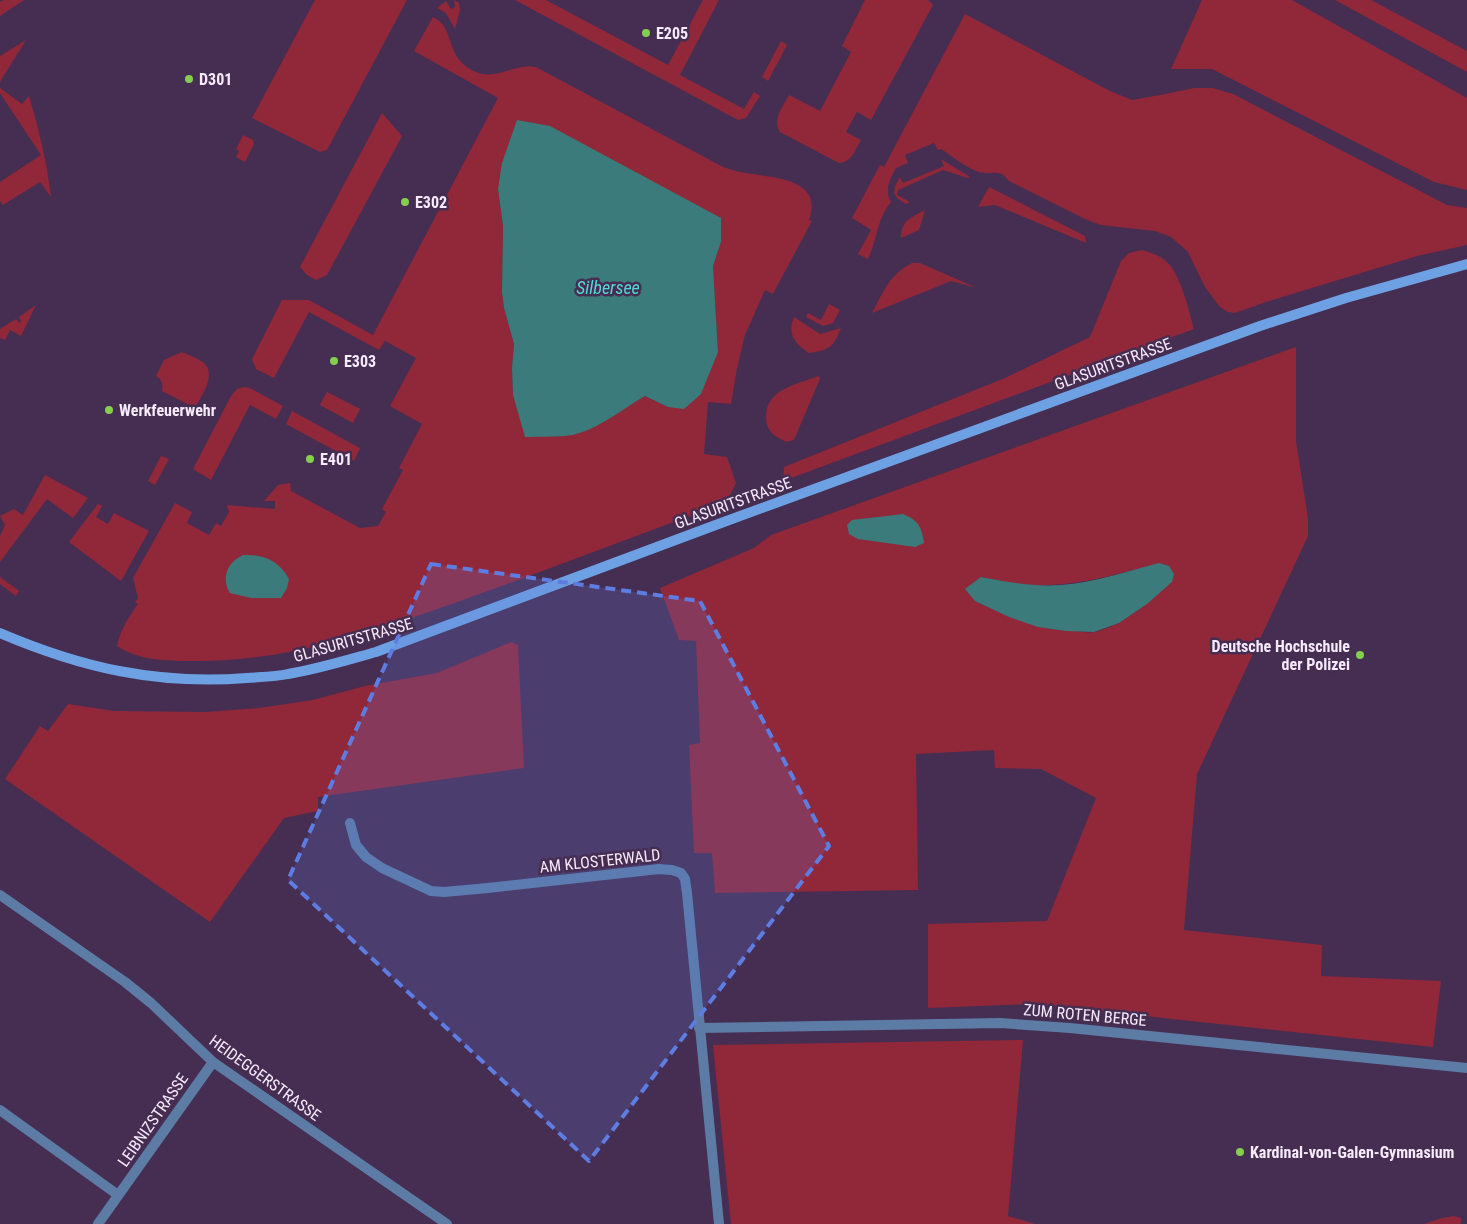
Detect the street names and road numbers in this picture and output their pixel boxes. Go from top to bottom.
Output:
street label: GLASURITSTRASSE [1052,334,1174,394]
street label: GLASURITSTRASSE [672,473,794,533]
street label: GLASURITSTRASSE [291,614,415,666]
street label: AM KLOSTERWALD [539,845,661,877]
street label: ZUM ROTEN BERGE [1023,1000,1147,1030]
street label: HEIDEGGERSTRASSE [206,1031,325,1125]
street label: LEIBNIZSTRASSE [114,1070,192,1170]

